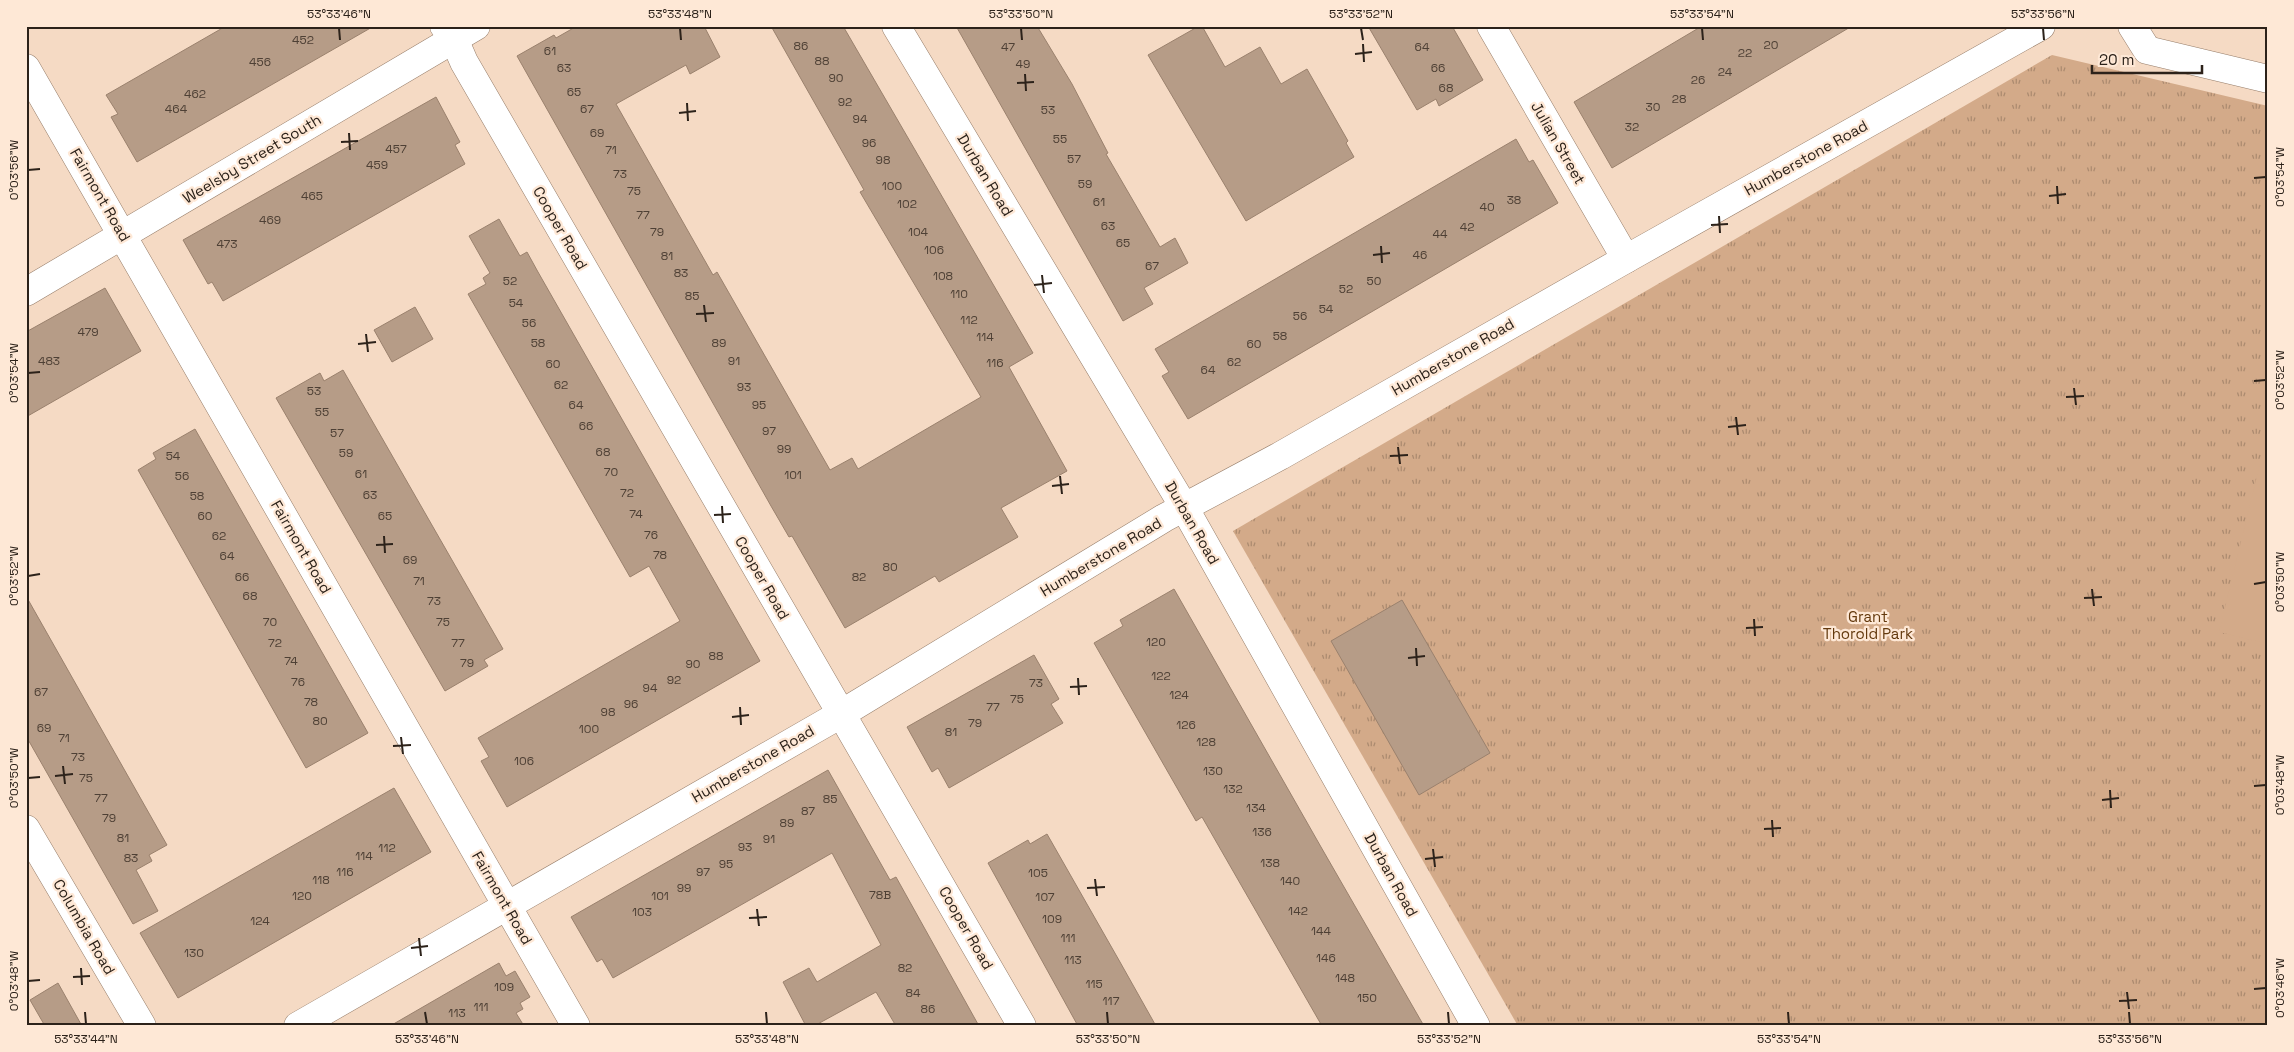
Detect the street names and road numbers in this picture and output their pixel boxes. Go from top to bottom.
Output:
street label: Julian Street [1527,98,1590,188]
street label: Weelsby Street South [179,110,325,207]
street label: Humberstone Road [1741,116,1871,199]
street label: Durban Road [953,130,1018,219]
street label: Fairmont Road [66,145,135,245]
street label: Cooper Road [529,183,592,273]
street label: Humberstone Road [1388,314,1517,399]
street label: Durban Road [1161,478,1224,568]
street label: Fairmont Road [267,497,336,597]
street label: Humberstone Road [1037,513,1165,600]
street label: Cooper Road [731,533,794,623]
street label: Humberstone Road [688,721,817,806]
street label: Durban Road [1361,830,1422,920]
street label: Fairmont Road [468,848,537,948]
street label: Columbia Road [49,876,119,978]
street label: Cooper Road [935,883,998,973]

